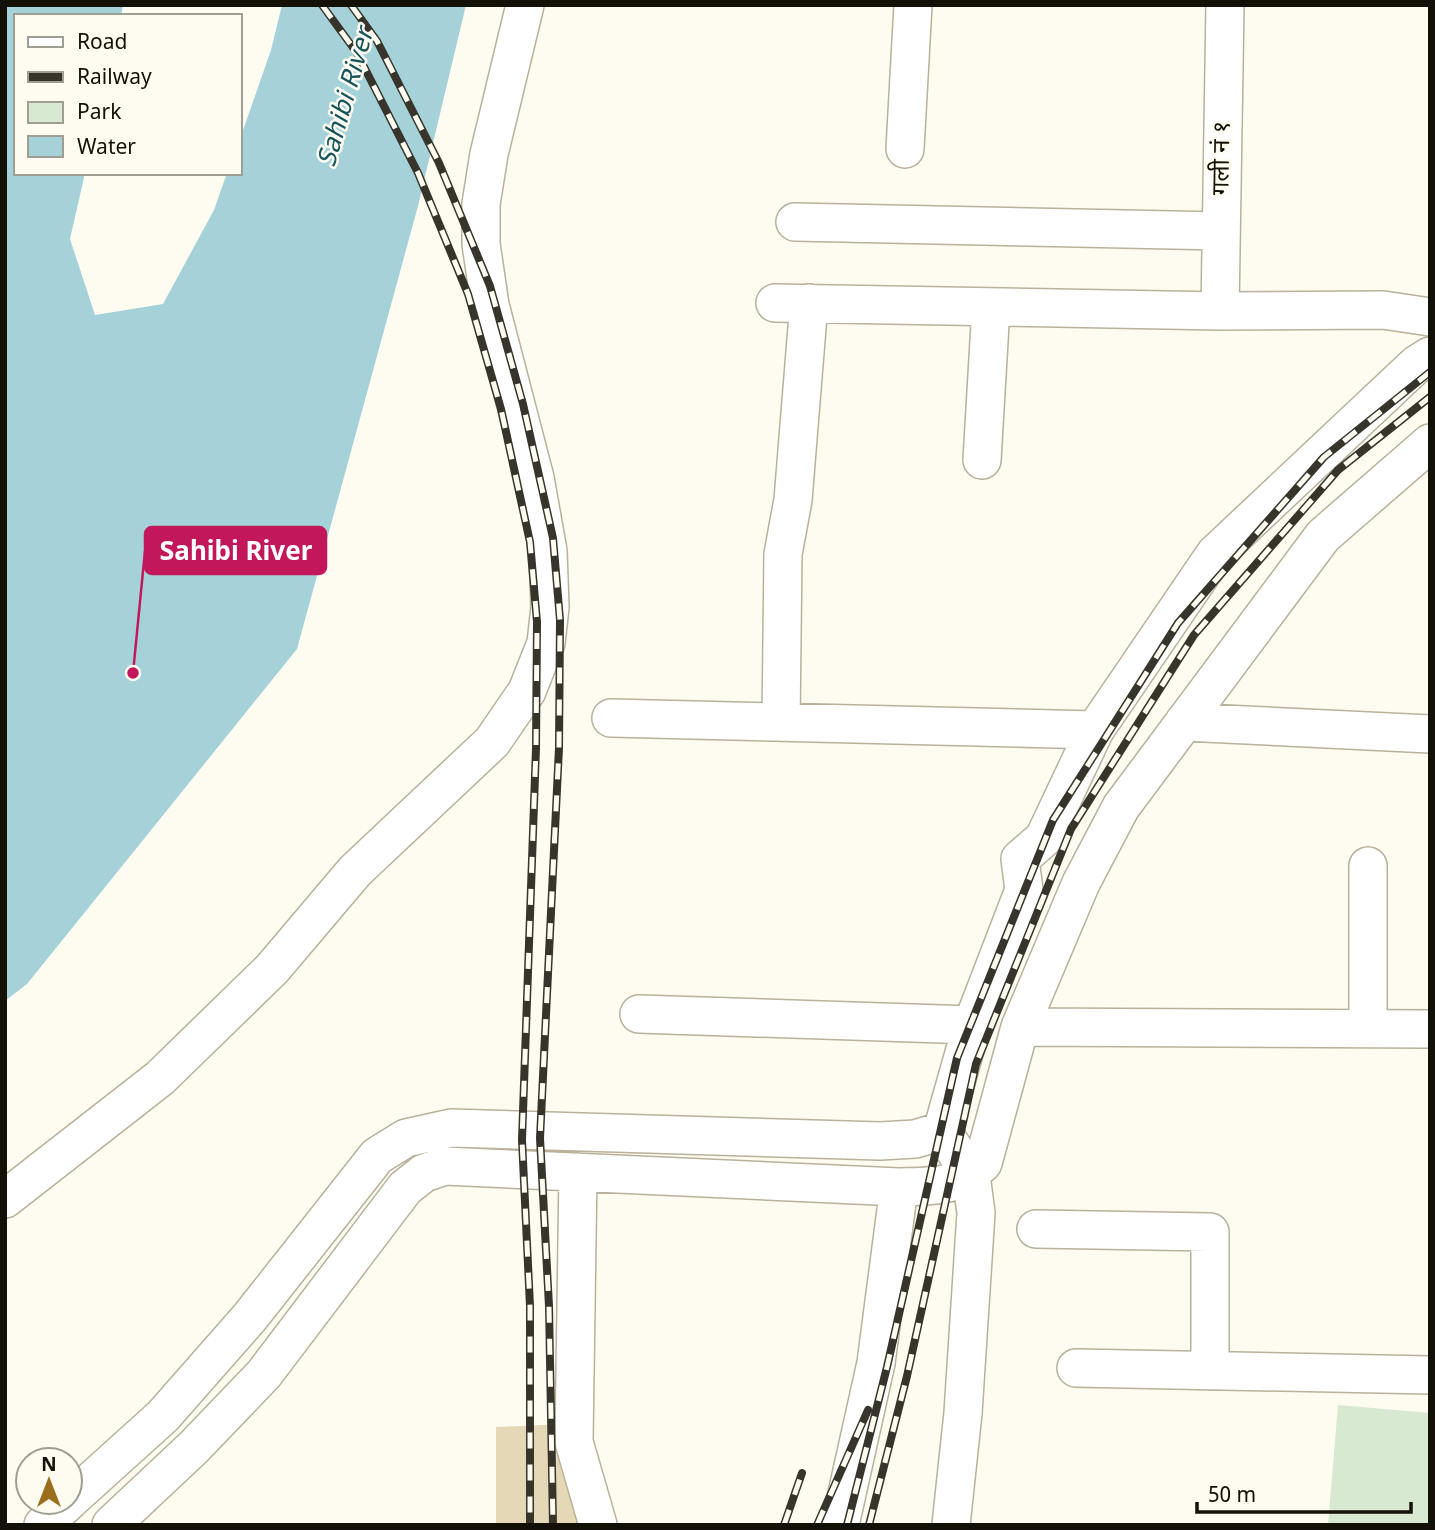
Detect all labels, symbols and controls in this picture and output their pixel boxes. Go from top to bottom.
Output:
legend [14,14,242,175]
water label: Sahibi River [312,22,385,171]
text: Road [77,30,127,58]
text: Railway [77,65,152,93]
text: Park [77,100,122,128]
street label: गली नं १ [1206,121,1240,195]
text: Water [77,135,136,163]
callout: Sahibi River [145,527,326,574]
text: Sahibi River [160,537,313,571]
north arrow [14,1446,84,1516]
text: N [41,1454,57,1479]
scale bar [1197,1470,1410,1514]
text: 50 m [1208,1483,1256,1511]

